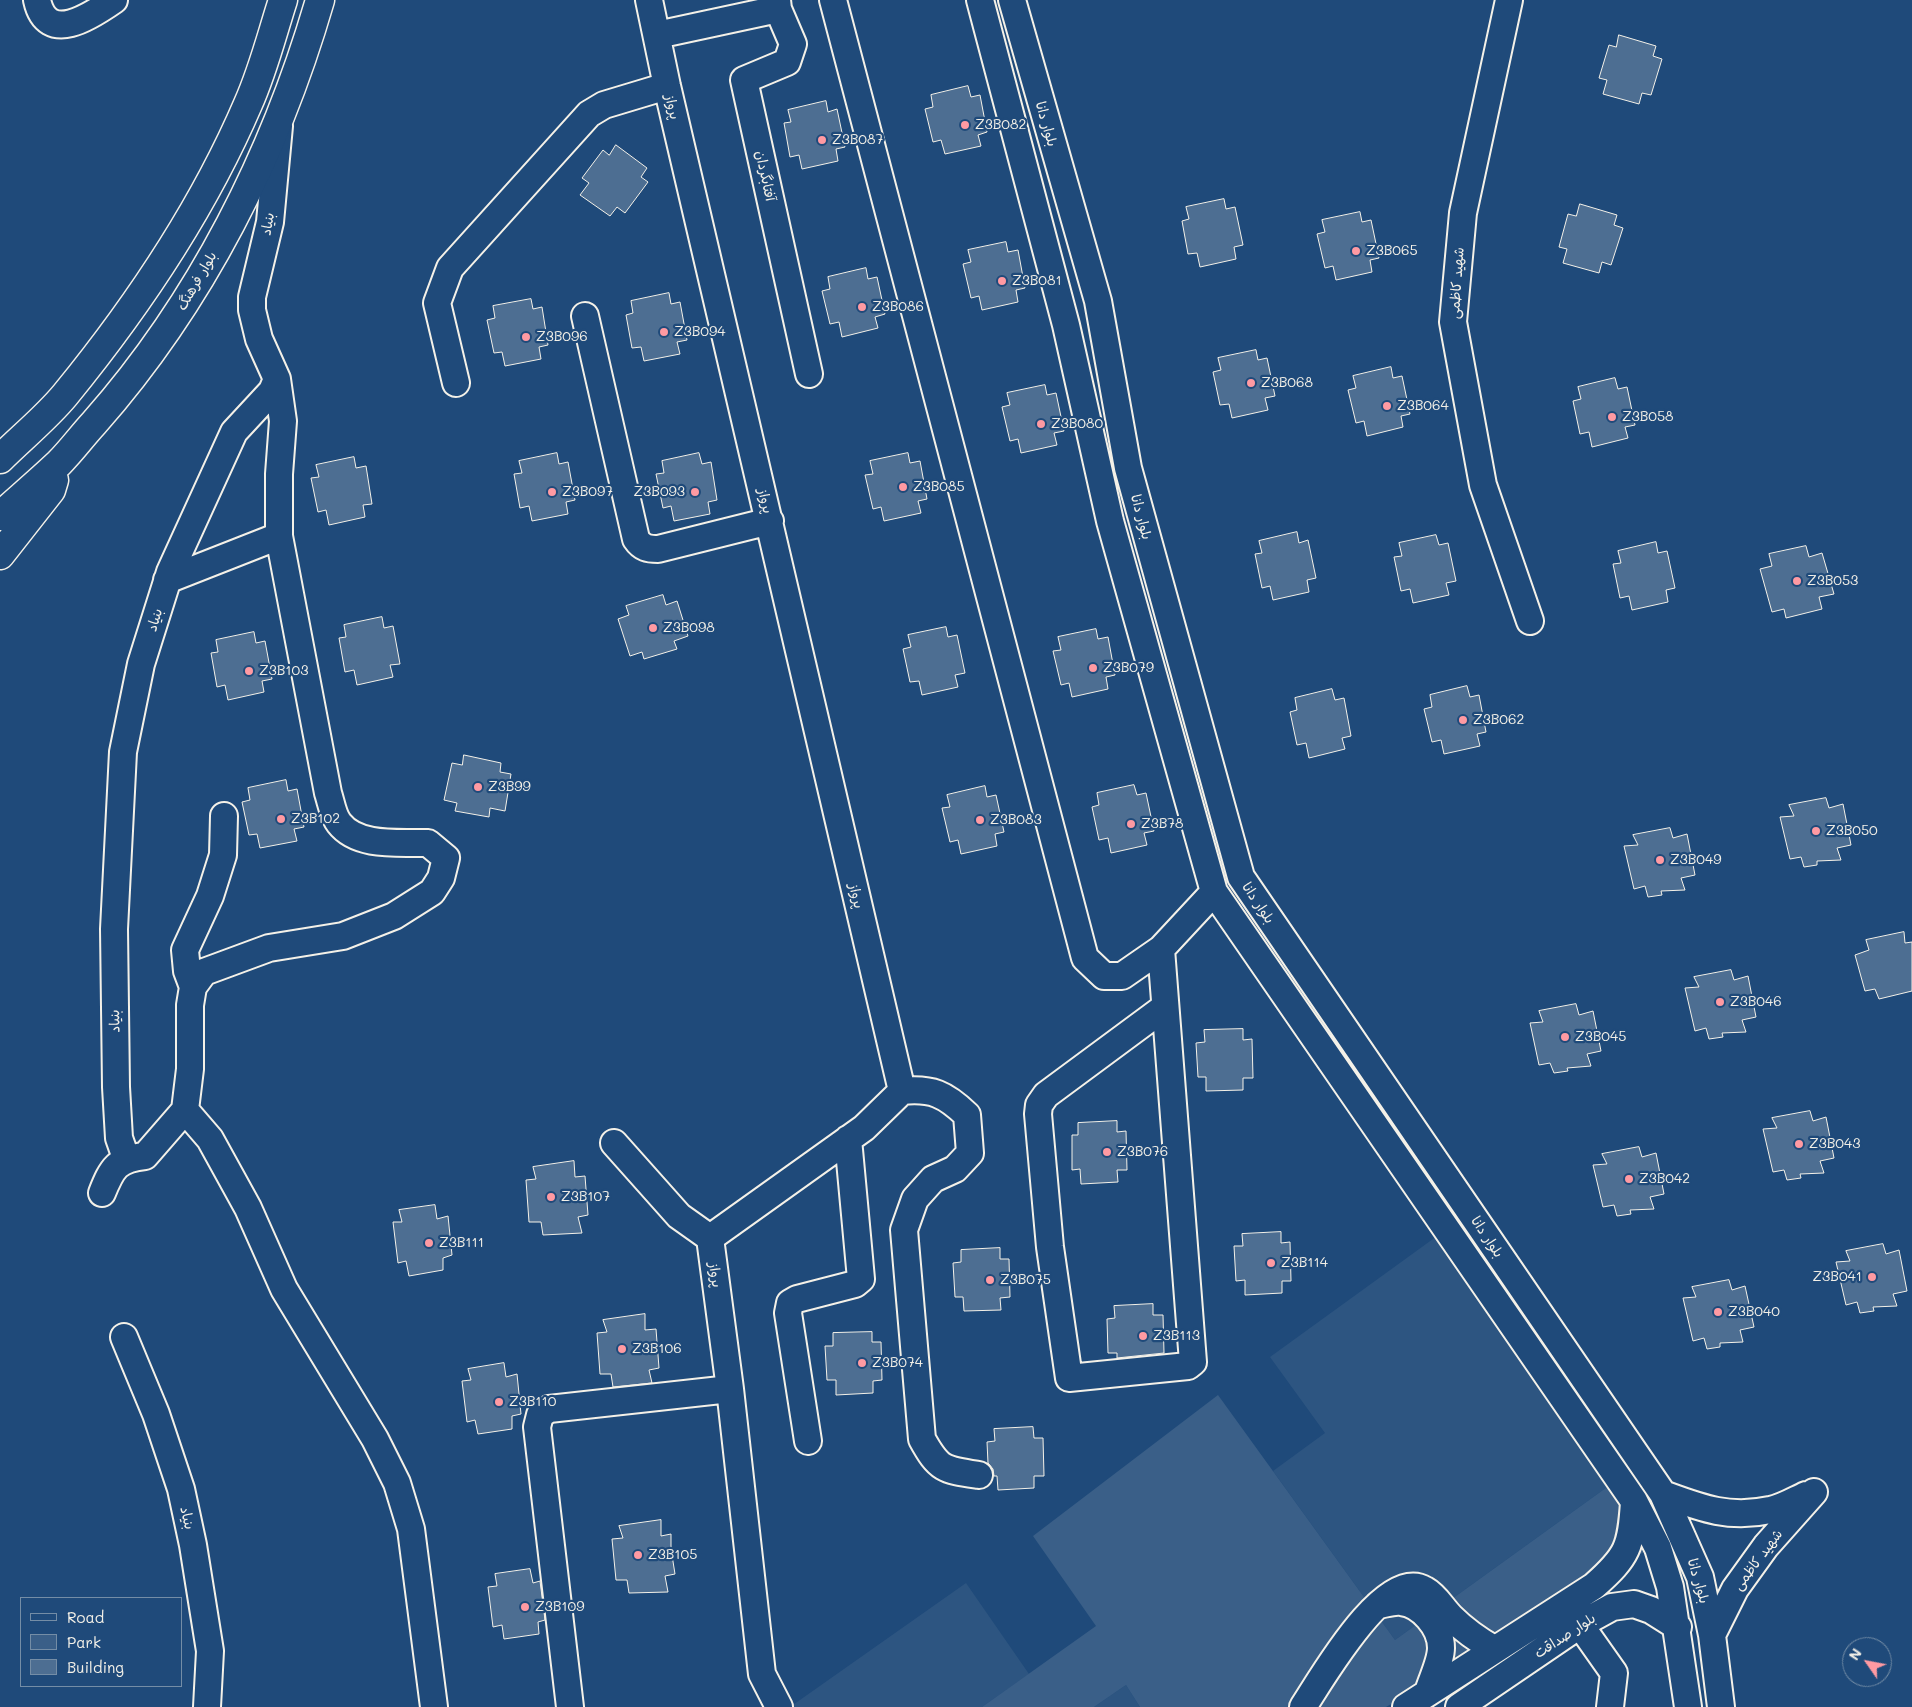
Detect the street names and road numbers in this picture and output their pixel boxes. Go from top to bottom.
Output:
street label: پرواز [661,93,683,121]
street label: بلوار دانا [1032,99,1060,149]
street label: آفتابگردان [751,149,779,203]
street label: بنیاد [258,211,278,237]
street label: شهید کاظمی [1446,247,1468,319]
street label: بلوار فرهنگ [173,249,221,313]
street label: پرواز [754,487,776,515]
street label: بلوار دانا [1127,493,1155,541]
street label: بنیاد [144,607,166,633]
street label: بلوار دانا [1238,879,1278,927]
street label: پرواز [845,882,867,910]
street label: بنیاد [106,1009,124,1033]
street label: بلوار دانا [1467,1213,1507,1261]
street label: پرواز [705,1261,725,1289]
street label: بنیاد [176,1505,198,1531]
street label: شهید کاظمی [1730,1526,1786,1594]
street label: بلوار دانا [1684,1556,1712,1606]
street label: بلوار صداقت [1531,1610,1599,1662]

